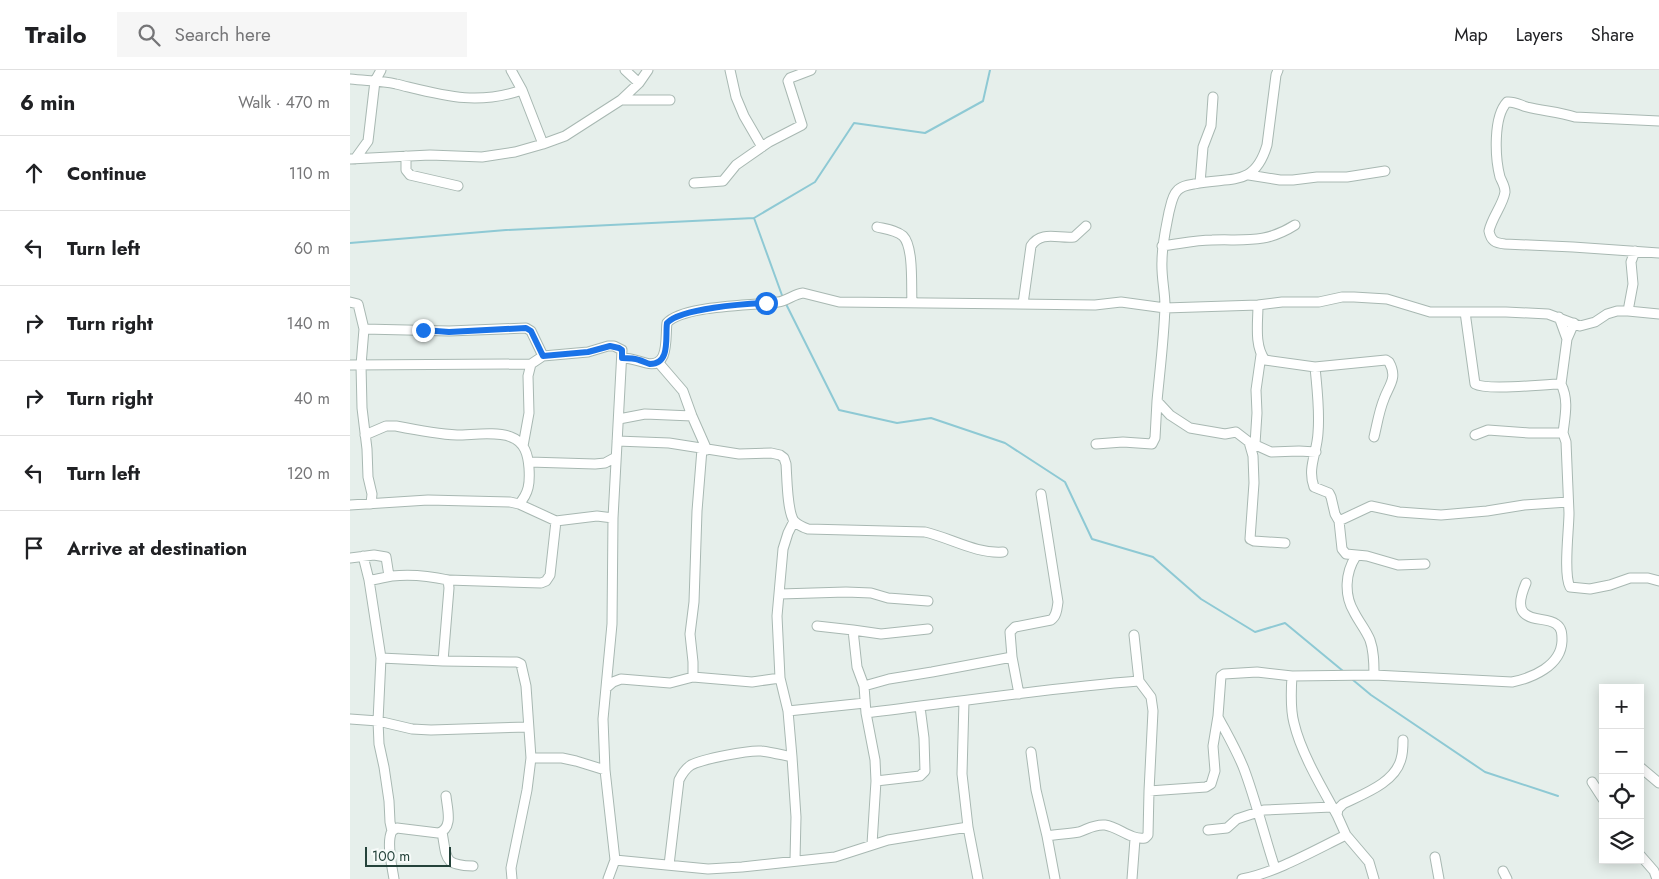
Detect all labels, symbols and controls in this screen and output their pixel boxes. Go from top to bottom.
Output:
search box [117,12,467,57]
text: Trailo [25,17,87,52]
icon: search [135,21,163,49]
text: Search here [175,21,271,48]
text: Map [1454,22,1488,48]
text: Layers [1516,22,1563,48]
text: Share [1591,22,1634,48]
text: 6 min [20,88,75,118]
text: Walk · 470 m [238,91,330,114]
icon: ahead [20,159,48,187]
text: Continue [67,160,146,187]
text: 110 m [289,162,330,185]
icon: left [20,234,48,262]
text: Turn left [67,235,140,262]
text: 60 m [294,237,330,260]
route start [755,292,778,315]
icon: right [20,309,48,337]
text: Turn right [67,310,153,337]
text: 140 m [287,312,330,335]
route end [412,319,435,342]
icon: right [20,384,48,412]
text: Turn right [67,385,153,412]
text: 40 m [294,387,330,410]
icon: left [20,459,48,487]
text: Turn left [67,460,140,487]
text: 120 m [287,462,330,485]
icon: arrive [20,534,48,562]
text: Arrive at destination [67,535,247,562]
map controls [1599,684,1644,864]
button: + [1599,684,1644,729]
button: − [1599,729,1644,774]
button: locate [1599,774,1644,819]
button: layers [1599,819,1644,864]
scale bar [365,844,451,867]
text: 100 m [372,846,410,866]

